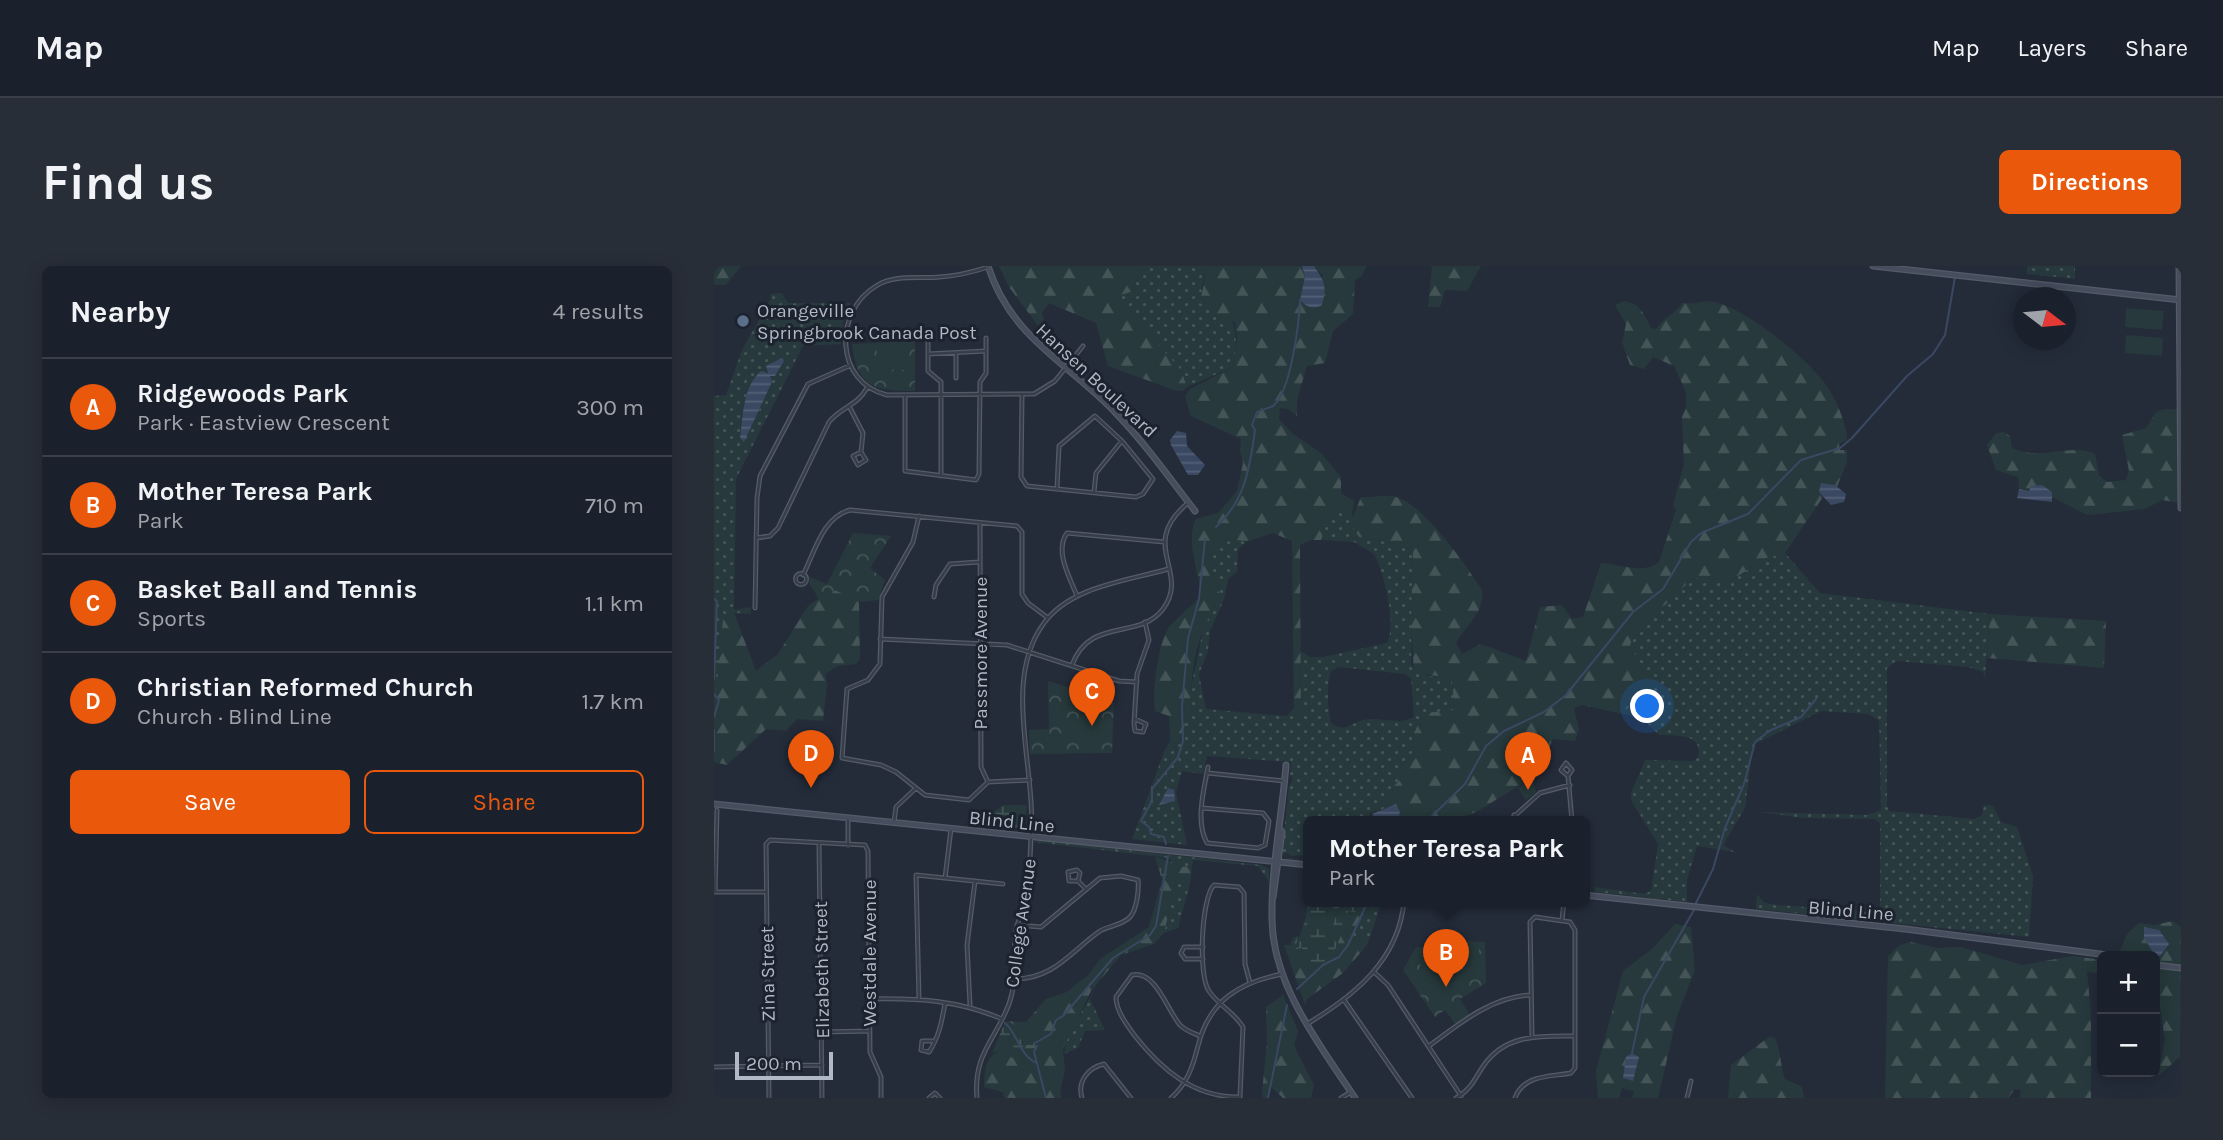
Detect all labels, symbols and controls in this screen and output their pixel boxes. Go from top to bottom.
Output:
text: Map [35,29,103,67]
text: Map [1932,34,1980,62]
text: Layers [2018,34,2087,62]
text: Share [2125,34,2188,62]
button: Directions [1999,150,2181,214]
text: Find us [42,154,214,211]
north arrow [2013,287,2076,350]
text: Nearby [70,294,170,330]
text: 4 results [552,298,644,325]
place label: Orangeville Springbrook Canada Post [757,300,977,344]
marker: Orangeville Springbrook Canada Post [735,313,751,329]
street label: Hansen Boulevard [1031,319,1161,442]
text: Ridgewoods Park [137,378,348,409]
text: A [86,394,100,421]
text: 300 m [576,394,644,421]
text: Park · Eastview Crescent [137,409,390,436]
text: Mother Teresa Park [137,476,372,507]
text: B [86,492,100,519]
text: 710 m [585,492,644,519]
text: Park [137,507,184,534]
text: Basket Ball and Tennis [137,574,417,605]
street label: Passmore Avenue [970,577,992,729]
text: C [86,590,100,617]
text: 1.1 km [585,590,644,617]
text: Sports [137,605,206,632]
pin: C [1069,668,1115,726]
text: Christian Reformed Church [137,672,474,703]
text: D [85,688,101,715]
text: 1.7 km [582,688,644,715]
your location [1630,689,1664,723]
text: Church · Blind Line [137,703,332,730]
pin: D [788,730,834,788]
pin: A [1505,732,1551,790]
button: Save [70,770,350,834]
button: Share [364,770,644,834]
street label: Blind Line [968,807,1056,837]
popup [1303,816,1590,907]
text: Mother Teresa Park [1329,833,1564,864]
street label: College Avenue [1001,857,1041,989]
text: Park [1329,864,1376,891]
street label: Westdale Avenue [859,879,881,1027]
street label: Blind Line [1807,896,1895,926]
street label: Elizabeth Street [810,901,834,1039]
street label: Zina Street [756,926,780,1022]
pin: B [1423,929,1469,987]
map controls [2097,951,2160,1077]
button: + [2097,951,2160,1014]
button: − [2097,1014,2160,1077]
scale bar [735,1049,833,1081]
text: 200 m [746,1053,802,1075]

